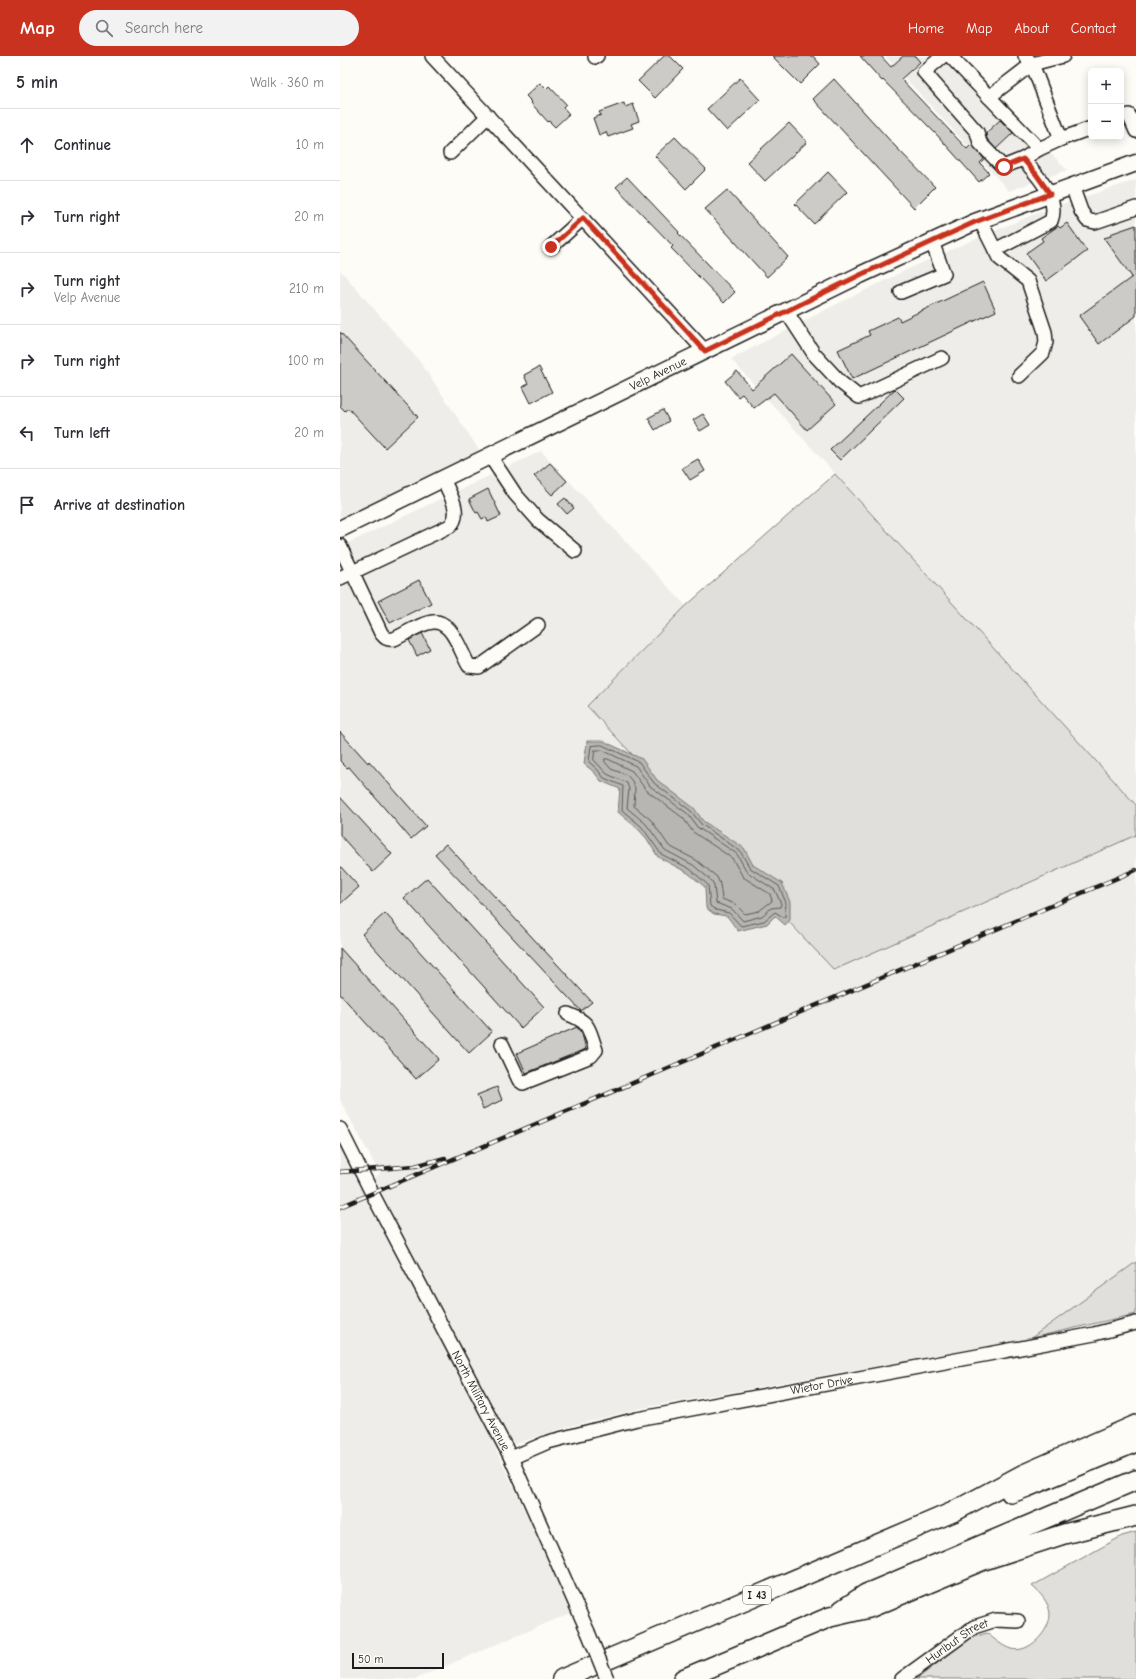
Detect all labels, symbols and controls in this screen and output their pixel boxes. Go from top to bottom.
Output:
search box [79,10,359,46]
text: Map [20,17,55,39]
icon: search [93,17,115,39]
text: Search here [125,19,203,37]
text: Home [908,20,944,37]
text: Map [966,20,992,37]
text: About [1014,20,1049,37]
text: Contact [1071,20,1116,37]
map controls [1088,68,1124,140]
button: + [1088,68,1124,104]
text: 5 min [16,73,58,92]
text: Walk · 360 m [250,75,324,90]
button: − [1088,104,1124,140]
icon: ahead [16,134,38,156]
text: Continue [54,136,111,154]
text: 10 m [296,137,324,152]
route start [995,158,1013,176]
icon: right [16,206,38,228]
text: Turn right [54,208,120,226]
text: 20 m [294,209,324,224]
route end [542,238,560,256]
text: Turn right [54,272,120,290]
icon: right [16,278,38,300]
text: 210 m [289,281,324,296]
text: Velp Avenue [54,290,120,305]
icon: right [16,350,38,372]
text: Turn right [54,352,120,370]
text: 100 m [288,353,324,368]
street label: Velp Avenue [627,354,689,393]
icon: left [16,422,38,444]
text: Turn left [54,424,110,442]
text: 20 m [294,425,324,440]
icon: arrive [16,494,38,516]
text: Arrive at destination [54,496,185,514]
street label: North Military Avenue [449,1348,513,1453]
street label: Wietor Drive [789,1372,854,1397]
road number: I 43 [743,1586,771,1604]
street label: Hurlbut Street [923,1616,990,1667]
scale bar [352,1651,444,1670]
text: 50 m [358,1653,383,1666]

